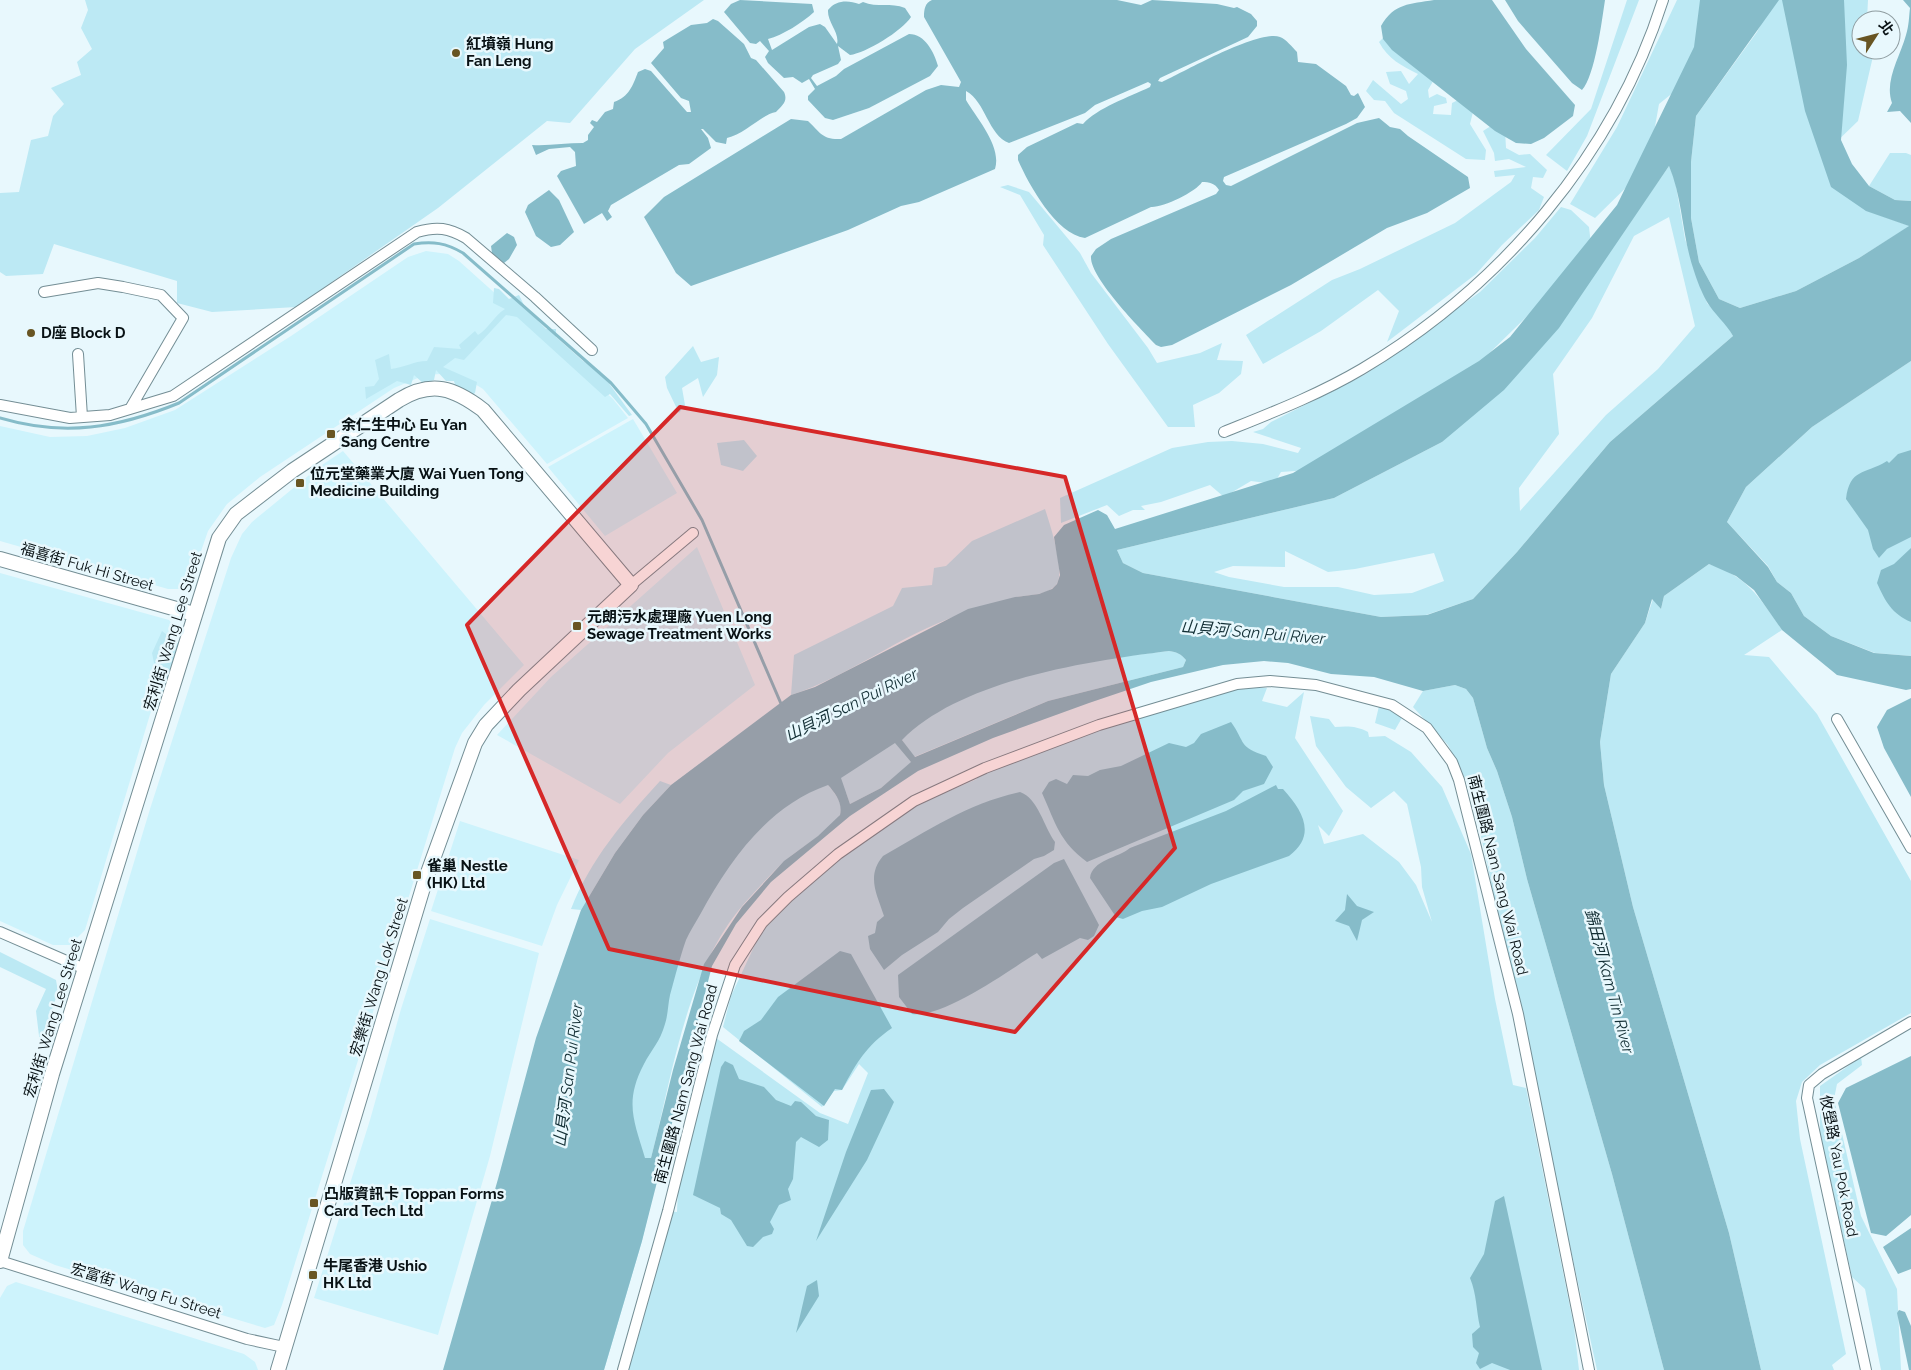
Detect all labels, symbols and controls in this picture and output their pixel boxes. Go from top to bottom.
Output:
north arrow [1851,10,1901,60]
text: 北 [1876,17,1897,38]
place label: 紅墳嶺 Hung Fan Leng [466,35,554,70]
marker: 紅墳嶺 Hung Fan Leng [450,47,462,59]
place label: D座 Block D [41,324,126,342]
marker: D座 Block D [25,327,37,339]
place label: 余仁生中心 Eu Yan Sang Centre [341,416,467,451]
marker: 余仁生中心 Eu Yan Sang Centre [325,428,337,440]
place label: 位元堂藥業大廈 Wai Yuen Tong Medicine Building [310,465,524,500]
marker: 位元堂藥業大廈 Wai Yuen Tong Medicine Building [294,477,306,489]
street label: 福喜街 Fuk Hi Street [18,539,156,595]
street label: 宏利街 Wang Lee Street [140,549,206,713]
place label: 元朗污水處理廠 Yuen Long Sewage Treatment Works [587,608,772,643]
water label: 山貝河 San Pui River [1180,617,1327,648]
marker: 元朗污水處理廠 Yuen Long Sewage Treatment Works [571,620,583,632]
water label: 山貝河 San Pui River [782,664,921,745]
street label: 南生圍路 Nam Sang Wai Road [1464,773,1532,977]
place label: 雀巢 Nestle (HK) Ltd [427,857,508,892]
marker: 雀巢 Nestle (HK) Ltd [411,869,423,881]
street label: 宏樂街 Wang Lok Street [346,896,412,1058]
water label: 錦田河 Kam Tin River [1581,907,1638,1056]
street label: 宏利街 Wang Lee Street [20,936,86,1100]
street label: 南生圍路 Nam Sang Wai Road [651,982,721,1186]
water label: 山貝河 San Pui River [550,1001,587,1148]
street label: 攸壆路 Yau Pok Road [1816,1094,1862,1238]
place label: 凸版資訊卡 Toppan Forms Card Tech Ltd [324,1185,504,1220]
marker: 凸版資訊卡 Toppan Forms Card Tech Ltd [308,1197,320,1209]
place label: 牛尾香港 Ushio HK Ltd [323,1257,427,1292]
street label: 宏富街 Wang Fu Street [69,1260,223,1322]
marker: 牛尾香港 Ushio HK Ltd [307,1269,319,1281]

